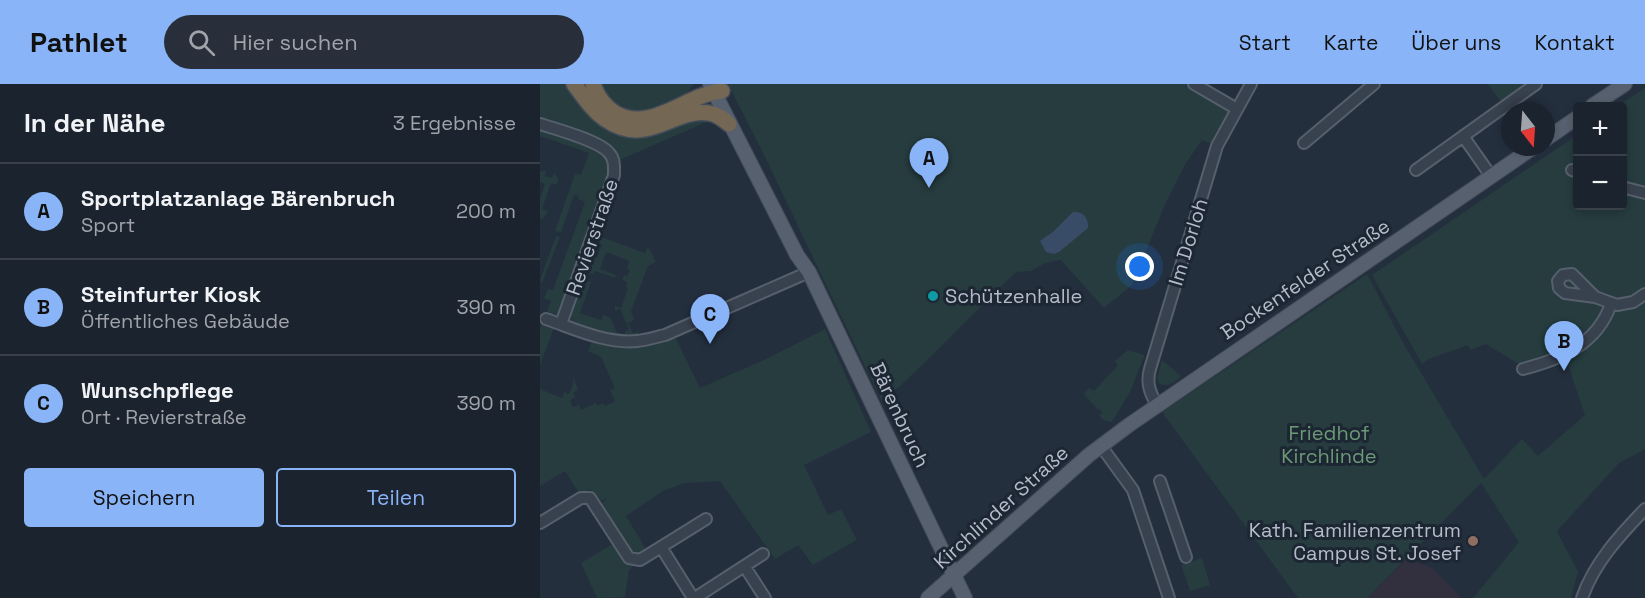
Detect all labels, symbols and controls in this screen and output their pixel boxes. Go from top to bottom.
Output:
search box [164,15,584,69]
text: Pathlet [30,24,128,60]
icon: search [185,26,218,59]
text: Hier suchen [233,28,358,56]
text: Start [1239,29,1291,56]
text: Karte [1324,29,1378,56]
text: Über uns [1411,29,1501,56]
text: Kontakt [1534,29,1615,56]
north arrow [1501,102,1555,156]
map controls [1573,102,1627,210]
button: + [1573,102,1627,156]
text: In der Nähe [24,106,165,140]
text: 3 Ergebnisse [393,110,516,136]
pin: A [910,138,948,188]
button: − [1573,156,1627,210]
street label: Revierstraße [560,175,624,299]
text: Sportplatzanlage Bärenbruch [81,184,395,212]
street label: Im Dorloh [1162,195,1214,289]
text: A [37,198,50,224]
text: 200 m [456,198,516,224]
text: Sport [81,212,135,238]
street label: Bockenfelder Straße [1215,213,1395,345]
your location [1125,252,1154,281]
text: Steinfurter Kiosk [81,280,261,308]
place label: Schützenhalle [945,283,1082,309]
marker: Schützenhalle [926,289,940,303]
text: B [37,294,50,320]
text: 390 m [457,294,516,320]
pin: C [690,294,730,344]
text: Öffentliches Gebäude [81,308,290,334]
pin: B [1544,322,1584,371]
street label: Bärenbruch [864,358,936,472]
text: Wunschpflege [81,376,234,404]
text: C [37,390,50,416]
text: 390 m [457,390,516,416]
text: Ort · Revierstraße [81,404,247,430]
park label: Friedhof Kirchlinde [1281,420,1377,469]
street label: Kirchlinder Straße [928,440,1074,574]
button: Speichern [24,468,264,527]
button: Teilen [276,468,516,527]
place label: Kath. Familienzentrum Campus St. Josef [1249,517,1461,566]
marker: Kath. Familienzentrum Campus St. Josef [1466,534,1480,548]

